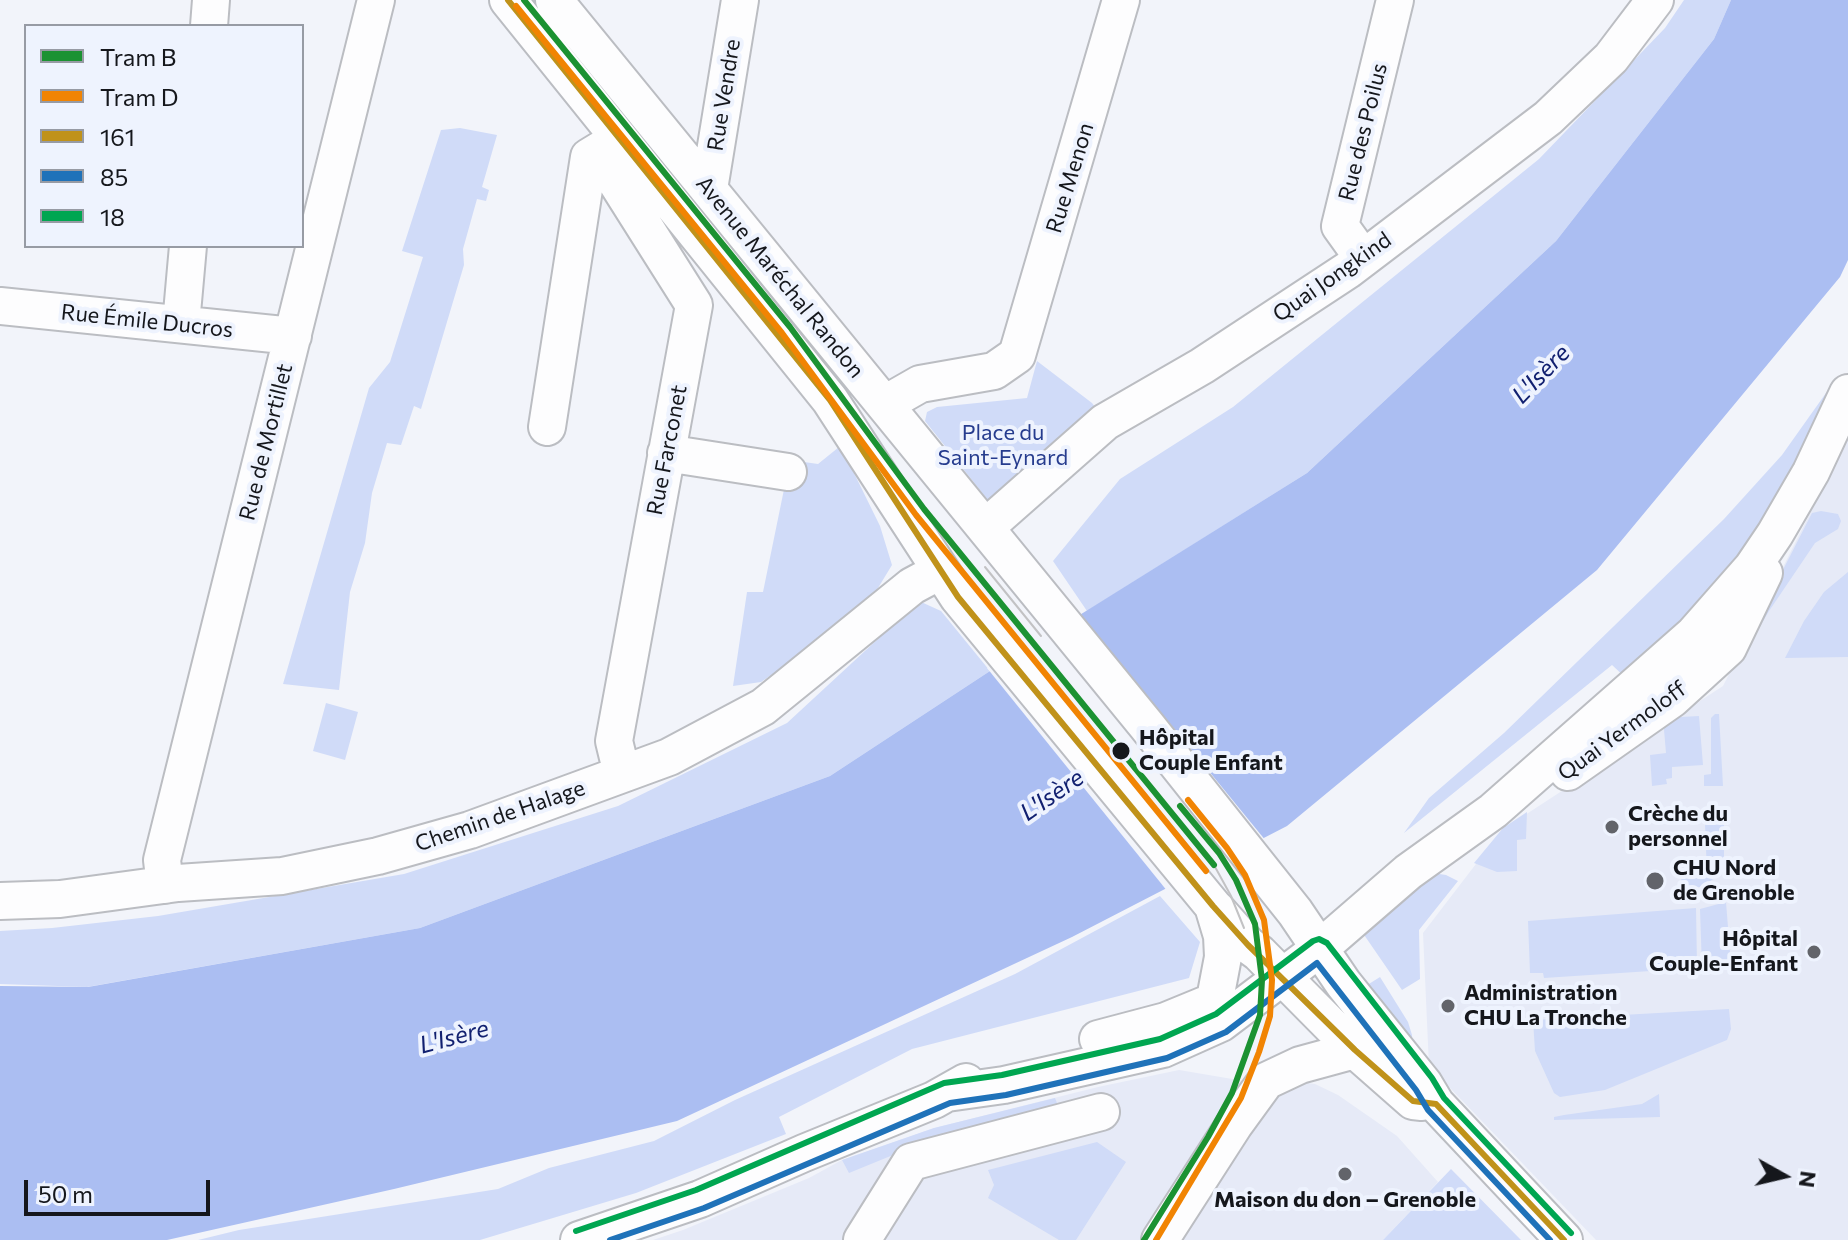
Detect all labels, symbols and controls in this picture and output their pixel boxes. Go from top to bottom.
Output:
legend [24,24,304,248]
street label: Rue Vendre [702,37,746,153]
text: Tram B [100,42,176,71]
street label: Rue des Poilus [1333,60,1393,204]
text: Tram D [100,82,179,111]
street label: Rue Menon [1041,120,1099,236]
text: 161 [100,122,135,151]
text: 85 [100,162,128,191]
street label: Avenue Maréchal Randon [690,171,870,383]
text: 18 [100,202,125,231]
street label: Quai Jongkind [1268,226,1396,328]
street label: Rue Émile Ducros [60,299,234,343]
water label: L'Isère [1506,339,1576,409]
street label: Rue de Mortillet [234,361,298,523]
street label: Rue Farconet [641,383,693,517]
park label: Place du Saint-Eynard [938,420,1068,472]
street label: Quai Yermoloff [1553,676,1691,786]
place label: Hôpital Couple Enfant [1139,725,1283,776]
marker: Hôpital Couple Enfant [1110,740,1132,762]
water label: L'Isère [1015,763,1089,827]
street label: Chemin de Halage [412,775,588,857]
place label: Crèche du personnel [1628,801,1728,852]
marker: Crèche du personnel [1603,818,1621,836]
place label: CHU Nord de Grenoble [1673,855,1795,906]
marker: CHU Nord de Grenoble [1644,870,1666,892]
place label: Hôpital Couple-Enfant [1649,926,1798,978]
marker: Hôpital Couple-Enfant [1805,943,1823,961]
place label: Administration CHU La Tronche [1464,980,1627,1032]
marker: Administration CHU La Tronche [1439,997,1457,1015]
water label: L'Isère [416,1014,492,1060]
north arrow [1744,1136,1824,1216]
scale bar [28,1164,214,1214]
marker: Maison du don – Grenoble [1336,1165,1354,1183]
text: N [1794,1169,1823,1189]
text: 50 m [38,1179,93,1208]
place label: Maison du don – Grenoble [1214,1187,1476,1213]

